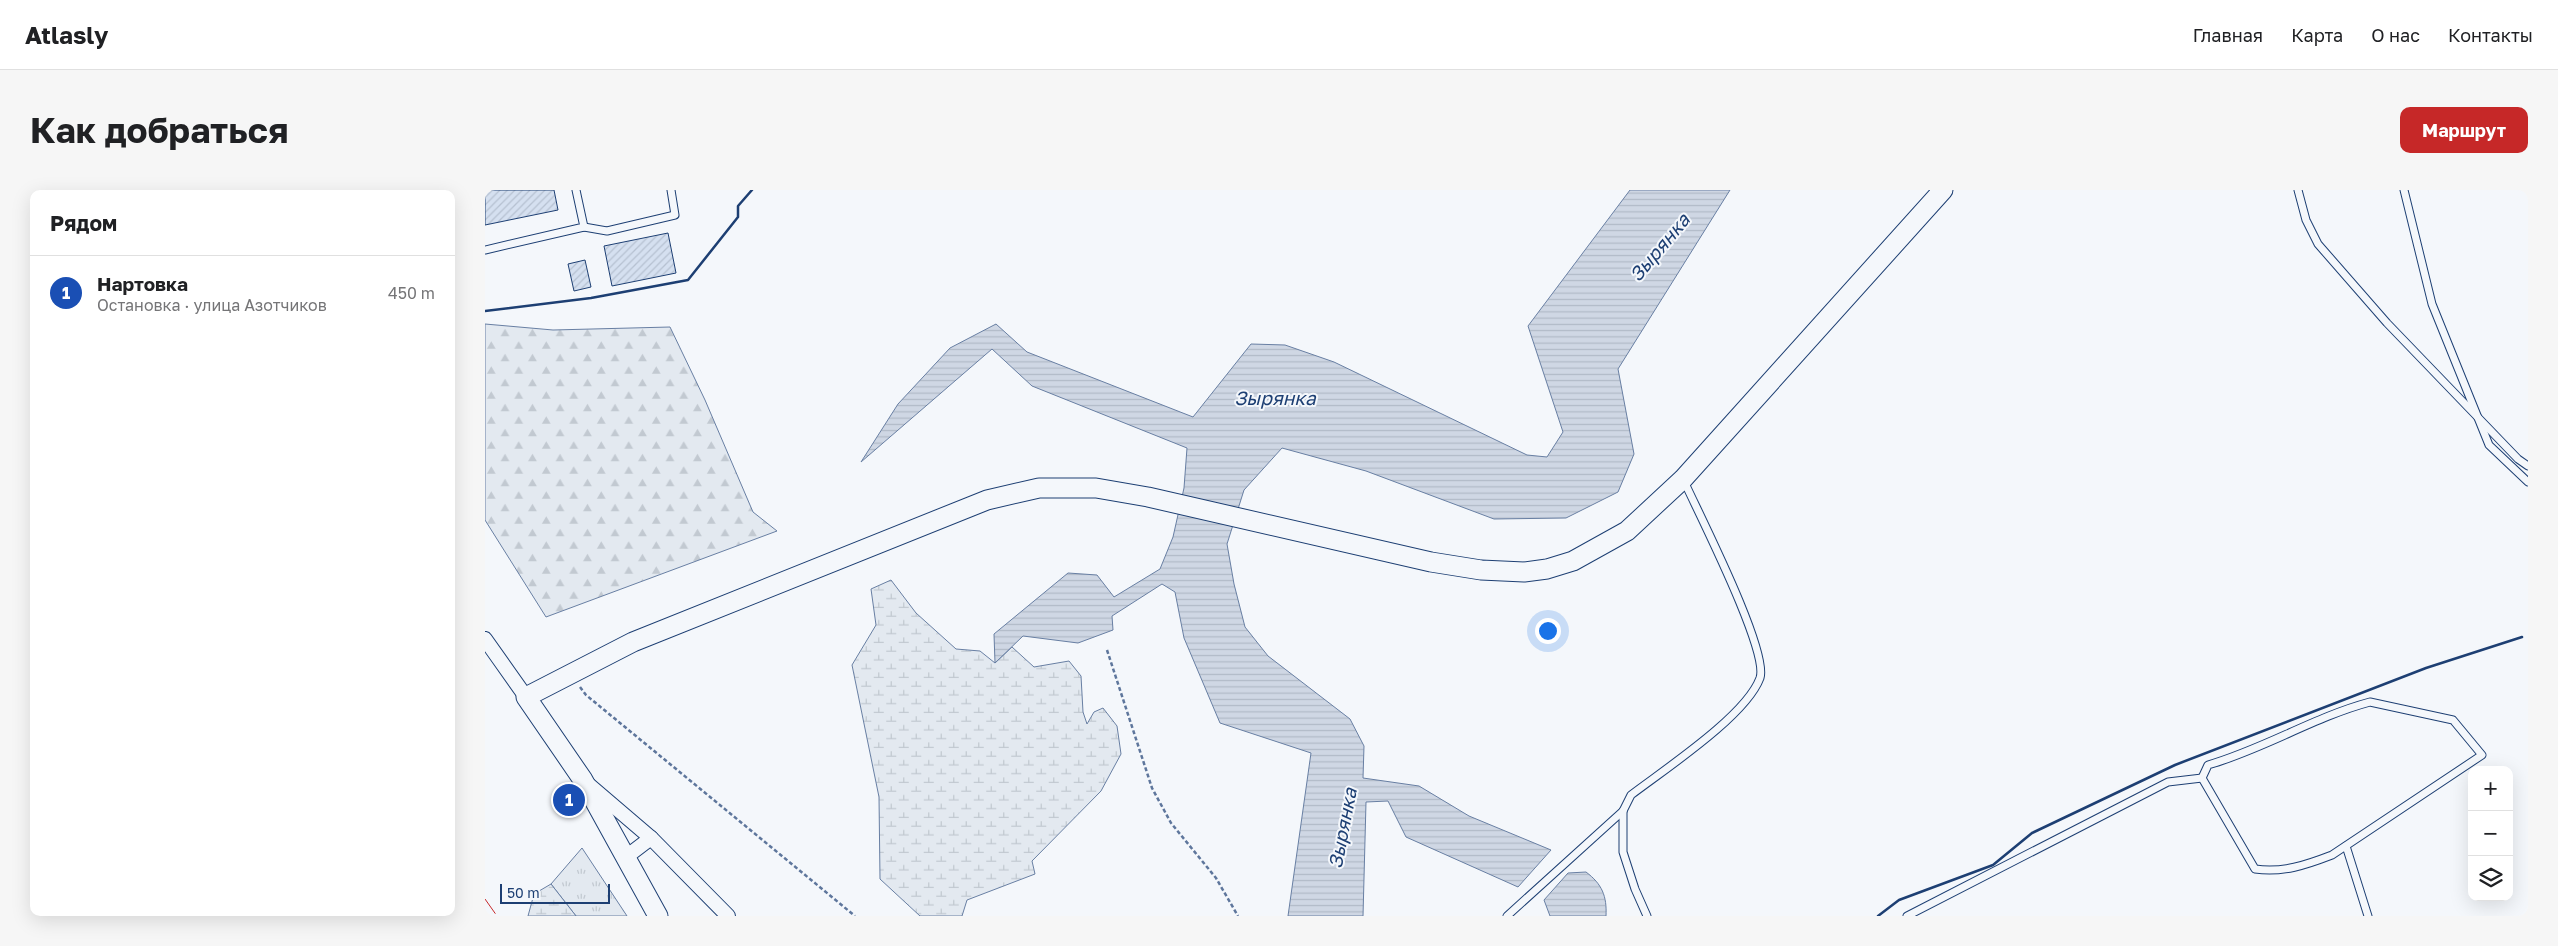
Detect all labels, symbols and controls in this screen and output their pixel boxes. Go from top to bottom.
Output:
text: Atlasly [25,20,108,49]
text: Главная [2193,24,2263,46]
text: Карта [2291,24,2343,46]
text: О нас [2371,24,2420,46]
text: Контакты [2448,24,2533,46]
button: Маршрут [2400,107,2528,153]
text: Как добраться [30,109,288,151]
water label: Зырянка [1624,207,1695,286]
text: Рядом [50,210,117,236]
text: Нартовка [97,272,188,295]
text: 1 [62,283,70,303]
text: 450 m [388,283,435,303]
text: Остановка · улица Азотчиков [97,295,327,315]
water label: Зырянка [1234,386,1317,409]
your location [1535,618,1561,644]
map controls [2468,766,2513,901]
button: + [2468,766,2513,811]
pin: 1 [553,781,585,819]
water label: Зырянка [1323,785,1361,870]
button: − [2468,811,2513,856]
button: layers [2468,856,2513,901]
scale bar [500,881,610,904]
text: 50 m [507,884,540,901]

